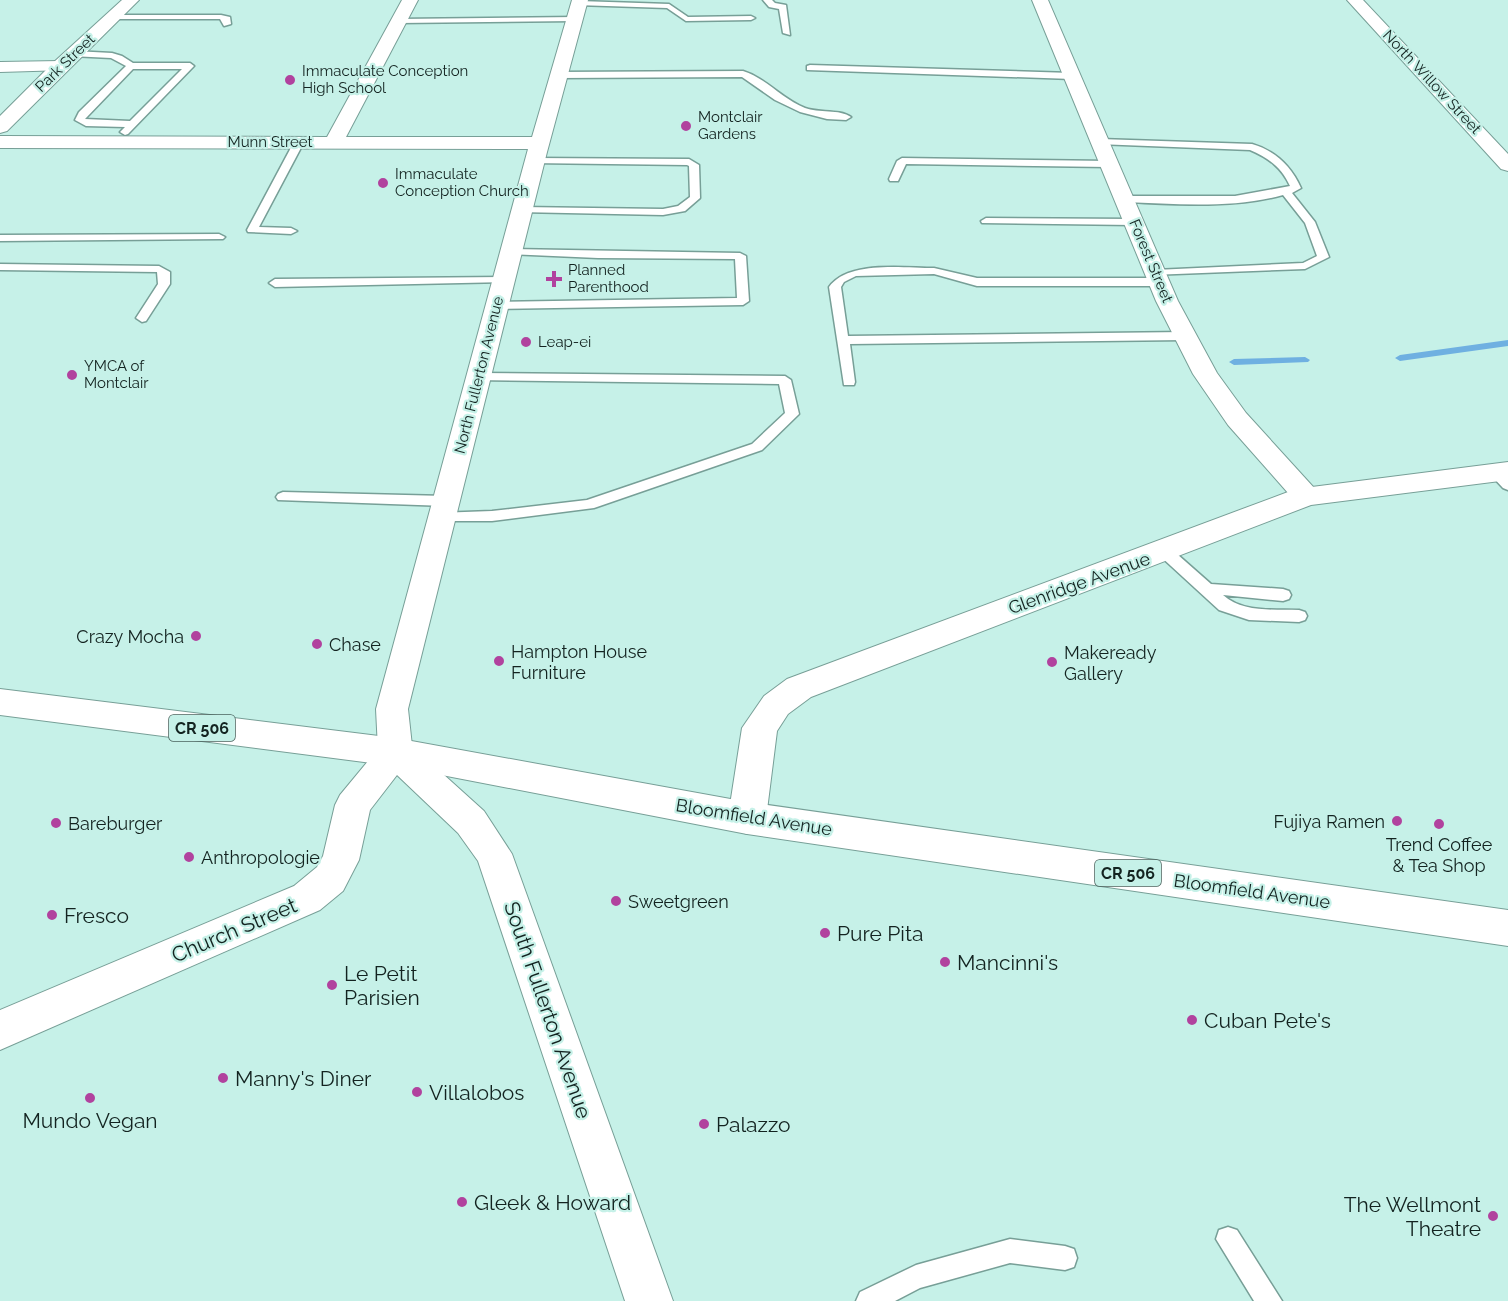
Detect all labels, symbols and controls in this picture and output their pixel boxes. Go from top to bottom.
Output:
street label: North Willow Street [1379,26,1485,138]
street label: Park Street [31,30,99,96]
place label: Immaculate Conception High School [302,62,468,97]
marker: Immaculate Conception High School [283,73,297,87]
place label: Montclair Gardens [698,108,763,143]
marker: Montclair Gardens [679,119,693,133]
street label: Munn Street [228,133,312,151]
place label: Immaculate Conception Church [395,165,529,200]
marker: Immaculate Conception Church [376,176,390,190]
street label: Forest Street [1125,217,1177,305]
place label: Planned Parenthood [568,261,649,296]
marker: Planned Parenthood [545,270,563,288]
street label: North Fullerton Avenue [451,294,507,455]
place label: Leap-ei [538,333,591,351]
marker: Leap-ei [519,335,533,349]
place label: YMCA of Montclair [84,357,149,392]
marker: YMCA of Montclair [65,368,79,382]
street label: Glenridge Avenue [1005,547,1153,618]
place label: Crazy Mocha [76,626,184,647]
marker: Crazy Mocha [189,629,203,643]
place label: Chase [329,634,381,655]
marker: Chase [310,637,324,651]
place label: Hampton House Furniture [511,641,647,683]
place label: Makeready Gallery [1064,642,1157,684]
marker: Hampton House Furniture [492,654,506,668]
marker: Makeready Gallery [1045,655,1059,669]
road number: CR 506 [169,715,235,741]
street label: Bloomfield Avenue [674,794,834,840]
place label: Fujiya Ramen [1273,811,1385,832]
place label: Bareburger [68,813,163,834]
marker: Fujiya Ramen [1390,814,1404,828]
marker: Bareburger [49,816,63,830]
marker: Trend Coffee & Tea Shop [1432,817,1446,831]
place label: Trend Coffee & Tea Shop [1386,834,1493,876]
place label: Anthropologie [201,847,320,868]
marker: Anthropologie [182,850,196,864]
road number: CR 506 [1095,860,1161,886]
street label: Bloomfield Avenue [1172,870,1332,912]
place label: Sweetgreen [628,891,729,912]
street label: Church Street [168,892,300,968]
marker: Sweetgreen [609,894,623,908]
street label: South Fullerton Avenue [499,898,597,1122]
place label: Fresco [64,903,129,928]
marker: Fresco [45,908,59,922]
place label: Pure Pita [837,921,923,946]
marker: Pure Pita [818,926,832,940]
place label: Mancinni's [957,950,1058,975]
marker: Mancinni's [938,955,952,969]
place label: Le Petit Parisien [344,961,420,1010]
marker: Le Petit Parisien [325,978,339,992]
place label: Cuban Pete's [1204,1008,1331,1033]
marker: Cuban Pete's [1185,1013,1199,1027]
place label: Manny's Diner [235,1066,372,1091]
marker: Manny's Diner [216,1071,230,1085]
place label: Villalobos [429,1080,525,1105]
marker: Villalobos [410,1085,424,1099]
marker: Mundo Vegan [83,1091,97,1105]
place label: Mundo Vegan [22,1108,158,1133]
place label: Palazzo [716,1112,790,1137]
marker: Palazzo [697,1117,711,1131]
place label: Gleek & Howard [474,1190,631,1215]
place label: The Wellmont Theatre [1344,1192,1481,1241]
marker: Gleek & Howard [455,1195,469,1209]
marker: The Wellmont Theatre [1486,1209,1500,1223]

